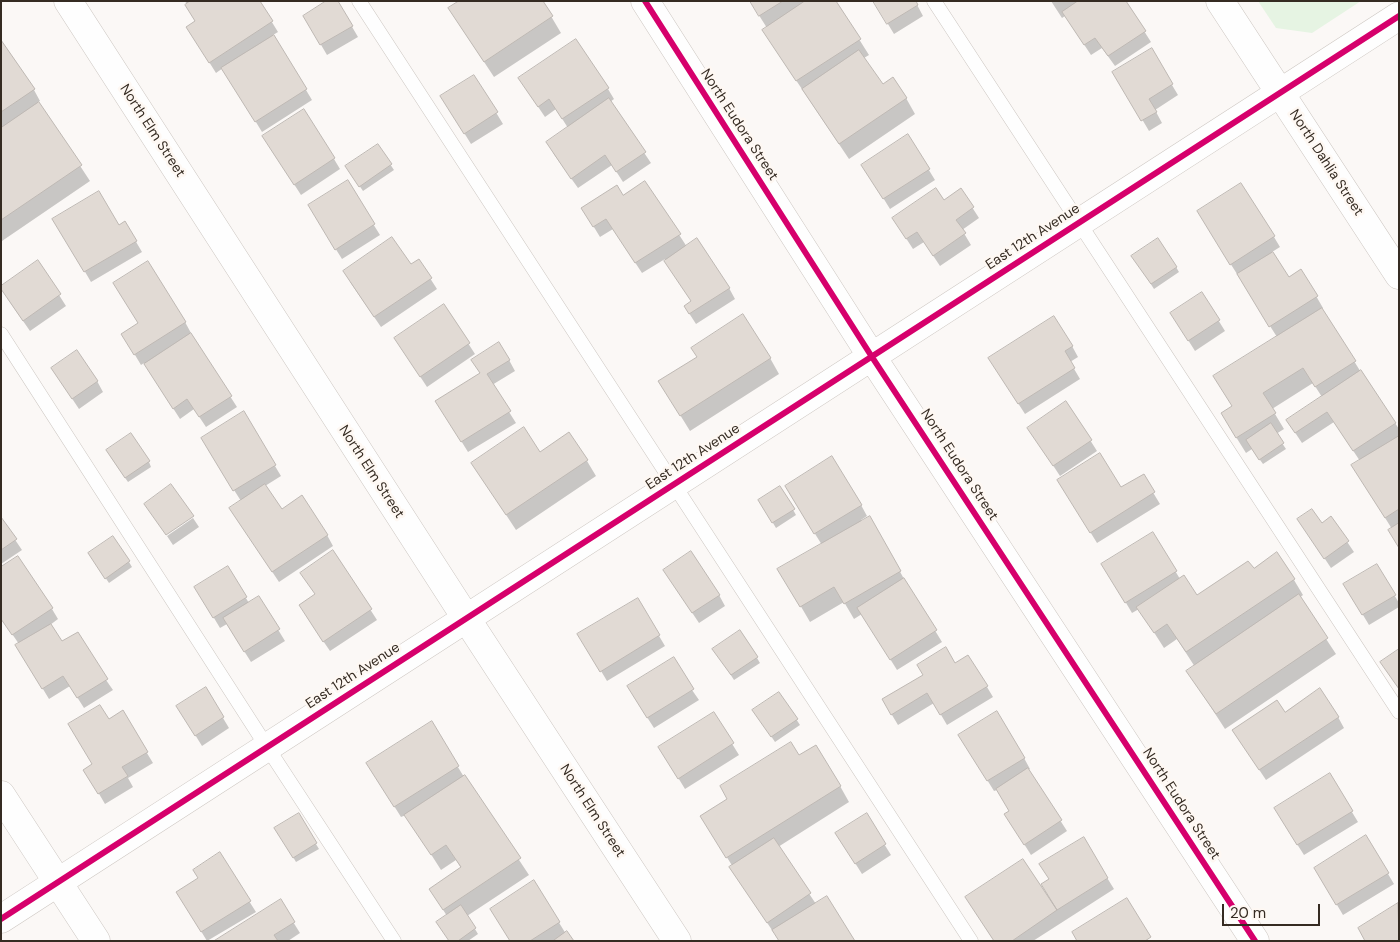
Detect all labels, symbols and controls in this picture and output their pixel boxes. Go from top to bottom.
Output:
street label: North Eudora Street [697,66,781,184]
street label: North Elm Street [116,81,188,181]
street label: North Dahlia Street [1285,107,1367,219]
street label: East 12th Avenue [983,200,1083,274]
street label: North Eudora Street [917,406,1001,524]
street label: East 12th Avenue [643,420,743,494]
street label: North Elm Street [335,422,407,522]
street label: East 12th Avenue [303,639,403,713]
street label: North Eudora Street [1139,745,1223,863]
street label: North Elm Street [556,761,628,861]
scale bar [1225,894,1322,926]
text: 20 m [1230,903,1266,923]

